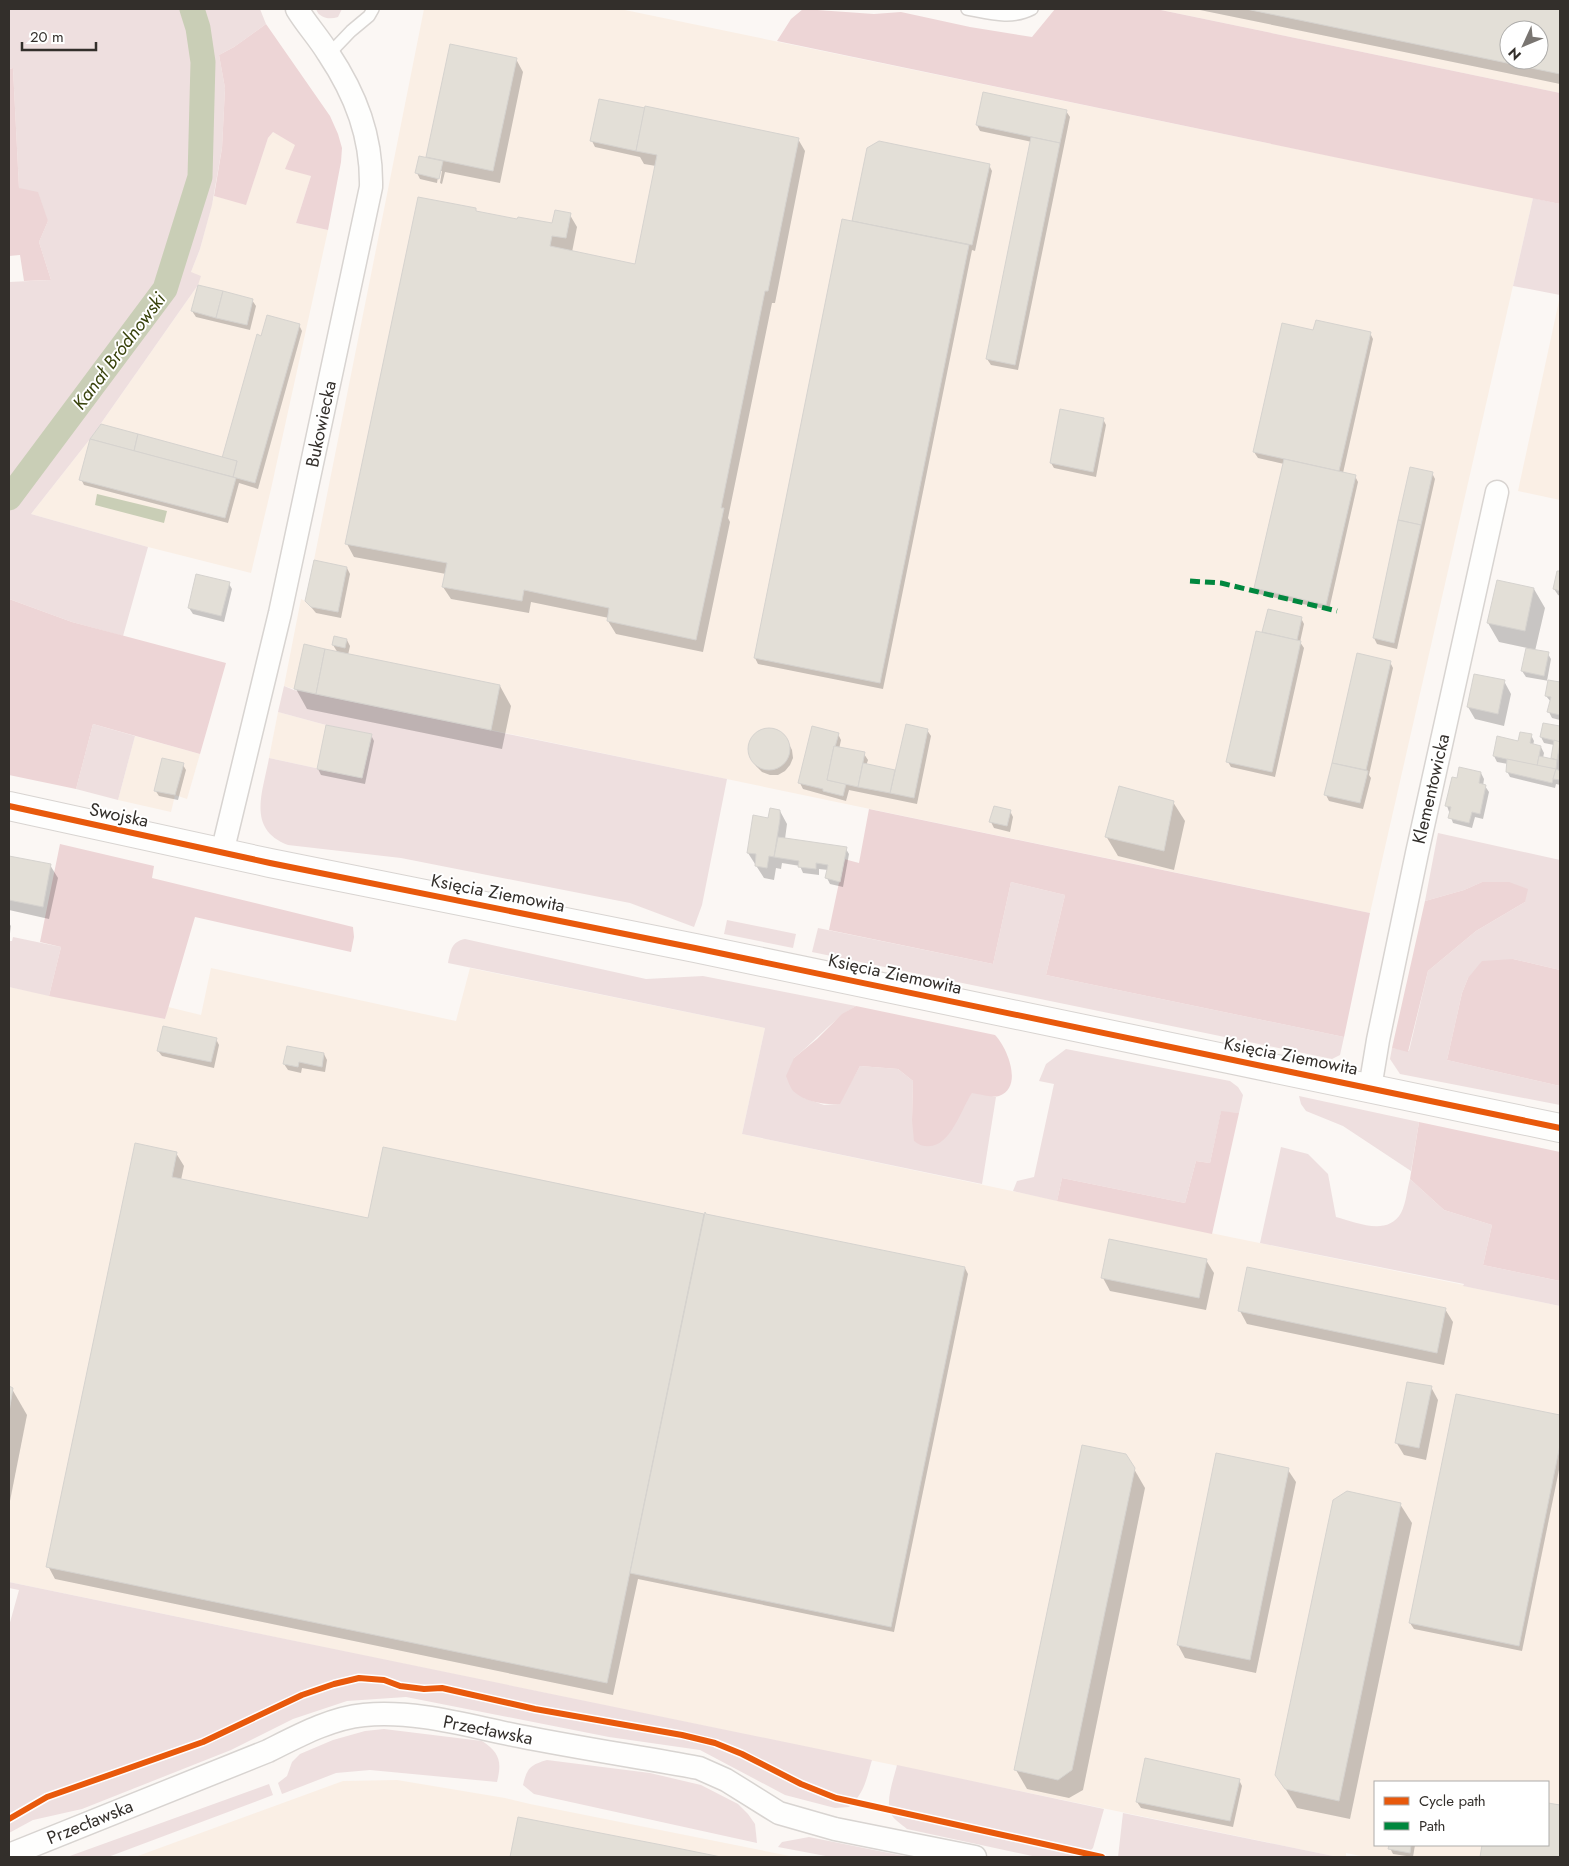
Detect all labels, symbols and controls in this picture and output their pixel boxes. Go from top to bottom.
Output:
scale bar [22,20,96,52]
north arrow [1499,20,1549,70]
text: 20 m [30,26,64,48]
text: N [1504,43,1526,65]
water label: Kanał Bródnowski [66,286,173,415]
street label: Bukowiecka [299,378,343,470]
street label: Klementowicka [1406,731,1456,847]
street label: Swojska [87,796,151,834]
street label: Księcia Ziemowita [429,867,567,919]
street label: Księcia Ziemowita [826,947,964,1001]
street label: Księcia Ziemowita [1222,1030,1360,1082]
street label: Przecławska [441,1709,535,1751]
legend [1374,1781,1549,1846]
text: Cycle path [1419,1790,1486,1812]
street label: Przecławska [43,1793,137,1851]
text: Path [1419,1815,1445,1837]

